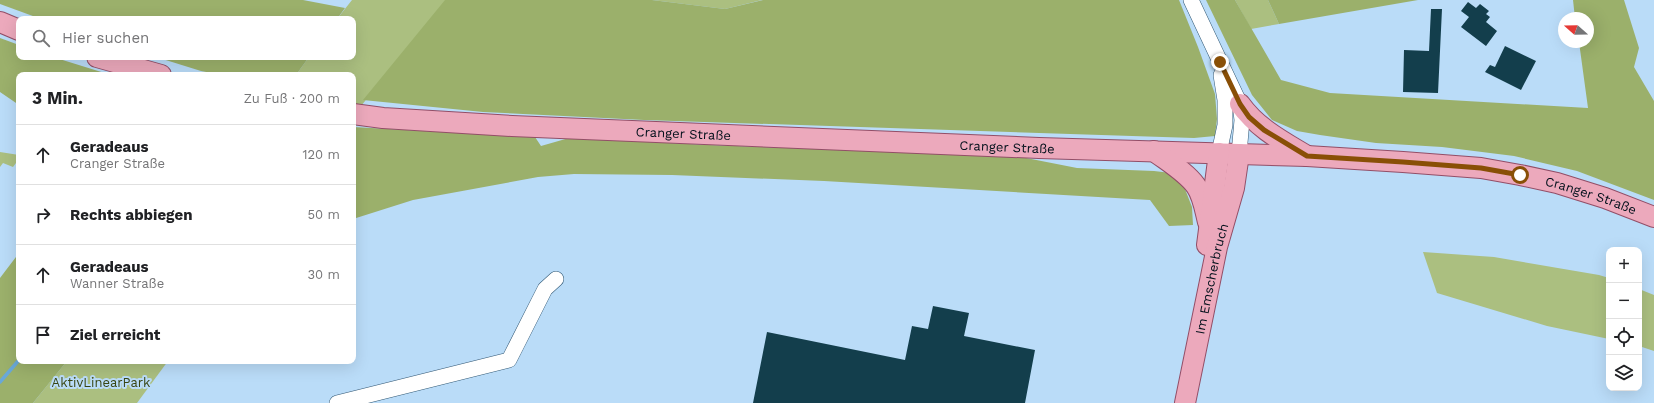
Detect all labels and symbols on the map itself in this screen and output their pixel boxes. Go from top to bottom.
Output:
north arrow [1558,12,1594,48]
route end [1211,53,1229,71]
street label: Cranger Straße [635,124,731,143]
street label: Cranger Straße [959,137,1055,156]
route start [1511,166,1529,184]
street label: Cranger Straße [1544,173,1639,217]
street label: Im Emscherbruch [1192,222,1231,336]
park label: AktivLinearPark [52,375,151,390]

